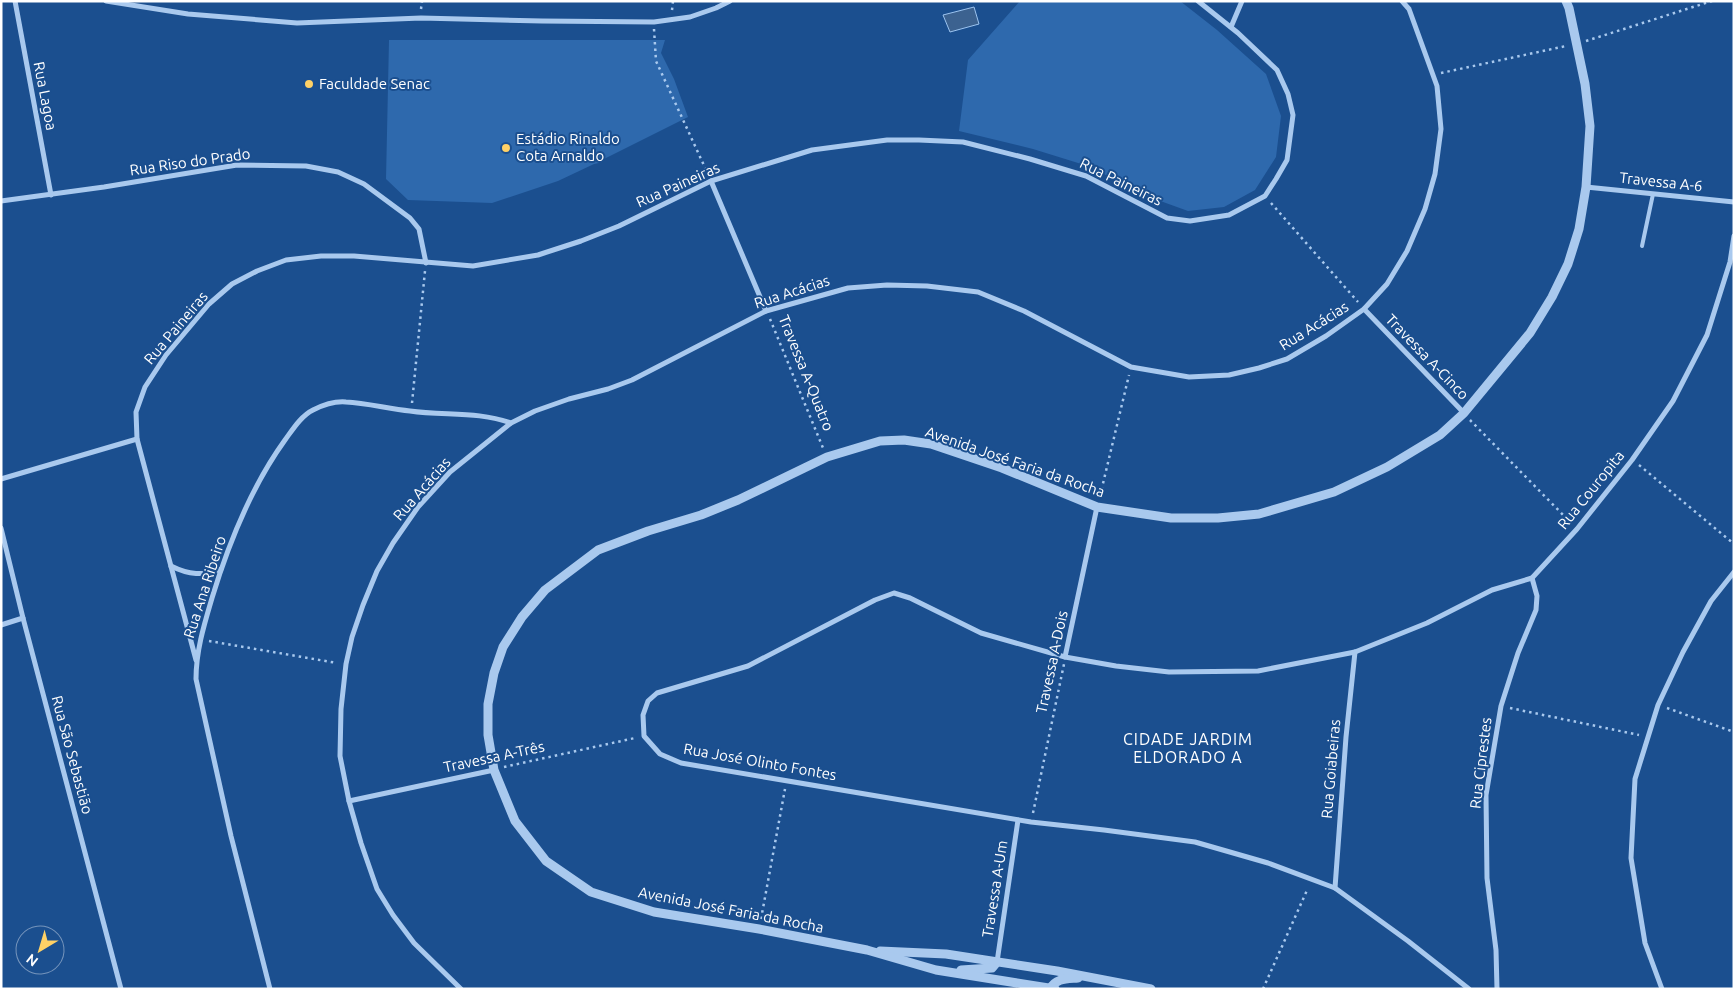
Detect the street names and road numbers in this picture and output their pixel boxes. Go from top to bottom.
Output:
street label: Rua Lagoa [31,60,60,132]
street label: Rua Riso do Prado [129,145,251,178]
street label: Rua Paineiras [1077,154,1165,209]
street label: Rua Paineiras [633,159,722,211]
street label: Travessa A-6 [1619,169,1703,194]
street label: Rua Acácias [752,271,832,312]
street label: Rua Paineiras [140,288,211,367]
street label: Rua Acácias [1276,298,1351,354]
street label: Travessa A-Cinco [1382,310,1472,403]
street label: Travessa A-Quatro [775,312,837,433]
street label: Avenida José Faria da Rocha [923,423,1107,500]
street label: Rua Couropita [1554,447,1627,532]
street label: Rua Acácias [390,454,454,524]
street label: Rua Ana Ribeiro [180,533,229,640]
street label: Travessa A-Dois [1032,609,1071,715]
street label: Rua São Sebastião [48,694,96,816]
street label: Rua Ciprestes [1466,716,1495,810]
street label: Rua Goiabeiras [1318,719,1343,819]
street label: Travessa A-Três [442,738,546,776]
street label: Rua José Olinto Fontes [682,740,838,783]
street label: Travessa A-Um [978,839,1011,939]
street label: Avenida José Faria da Rocha [637,883,825,936]

